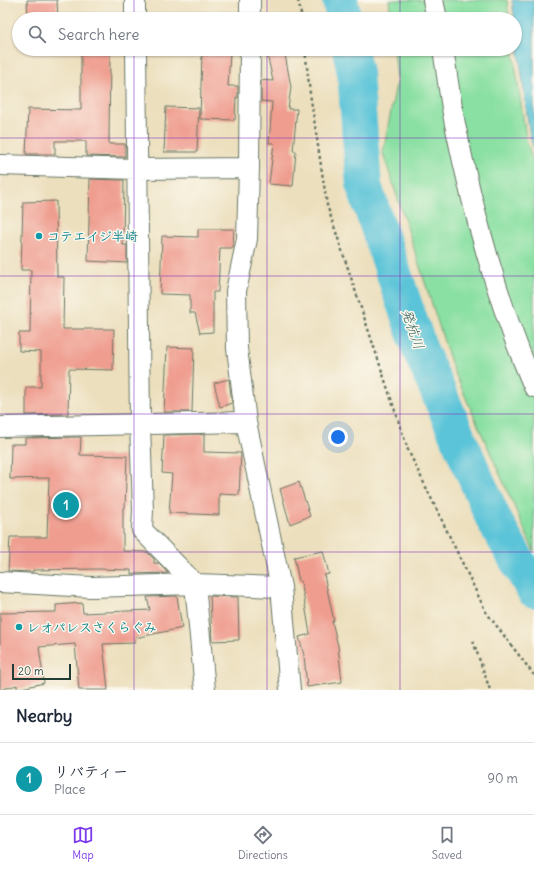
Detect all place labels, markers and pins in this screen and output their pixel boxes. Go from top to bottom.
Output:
place label: コテエイジ半崎 [47,228,138,245]
marker: コテエイジ半崎 [34,231,44,241]
pin: 1 [53,490,79,520]
place label: レオパレスさくらぐみ [27,619,157,636]
marker: レオパレスさくらぐみ [14,622,24,632]

